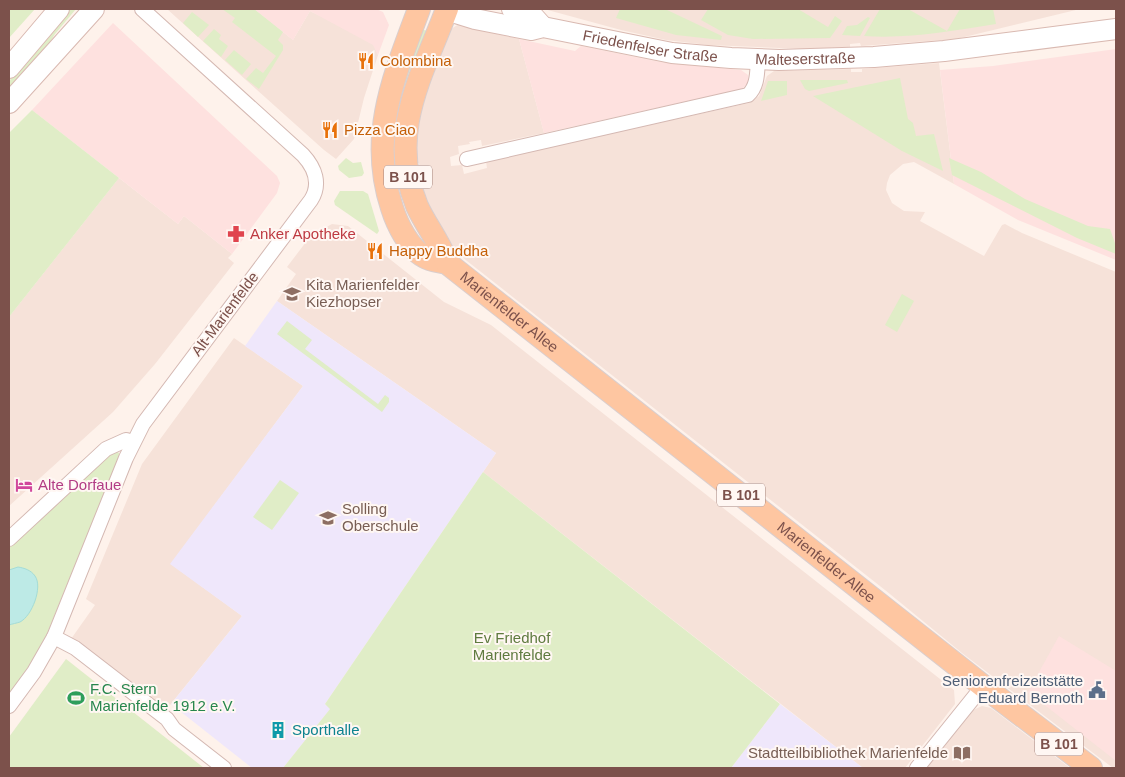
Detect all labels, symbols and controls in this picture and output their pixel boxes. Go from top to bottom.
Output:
street label: Friedenfelser Straße [581,26,719,65]
street label: Malteserstraße [755,49,856,68]
restaurant icon: Colombina [356,51,376,71]
place label: Colombina [380,52,452,69]
restaurant icon: Pizza Ciao [320,120,340,140]
place label: Pizza Ciao [344,121,416,138]
road number: B 101 [384,166,432,188]
pharmacy icon: Anker Apotheke [226,224,246,244]
place label: Anker Apotheke [250,225,356,242]
restaurant icon: Happy Buddha [365,241,385,261]
place label: Happy Buddha [389,242,489,259]
street label: Alt-Marienfelde [187,268,262,359]
street label: Marienfelder Allee [457,268,562,356]
place label: Kita Marienfelder Kiezhopser [306,276,419,310]
school or university icon: Kita Marienfelder Kiezhopser [282,284,302,304]
hotel icon: Alte Dorfaue [14,475,34,495]
place label: Alte Dorfaue [38,476,121,493]
road number: B 101 [717,484,765,506]
place label: Solling Oberschule [342,500,419,534]
school or university icon: Solling Oberschule [318,508,338,528]
street label: Marienfelder Allee [774,518,879,606]
park label: Ev Friedhof Marienfelde [473,629,551,663]
place label: Seniorenfreizeitstätte Eduard Bernoth [942,672,1083,706]
place label: F.C. Stern Marienfelde 1912 e.V. [90,680,235,714]
public building icon: Seniorenfreizeitstätte Eduard Bernoth [1087,680,1107,700]
sports icon: F.C. Stern Marienfelde 1912 e.V. [66,688,86,708]
building icon: Sporthalle [268,720,288,740]
place label: Sporthalle [292,721,360,738]
road number: B 101 [1035,732,1083,756]
library icon: Stadtteilbibliothek Marienfelde [952,743,972,763]
place label: Stadtteilbibliothek Marienfelde [748,744,948,761]

